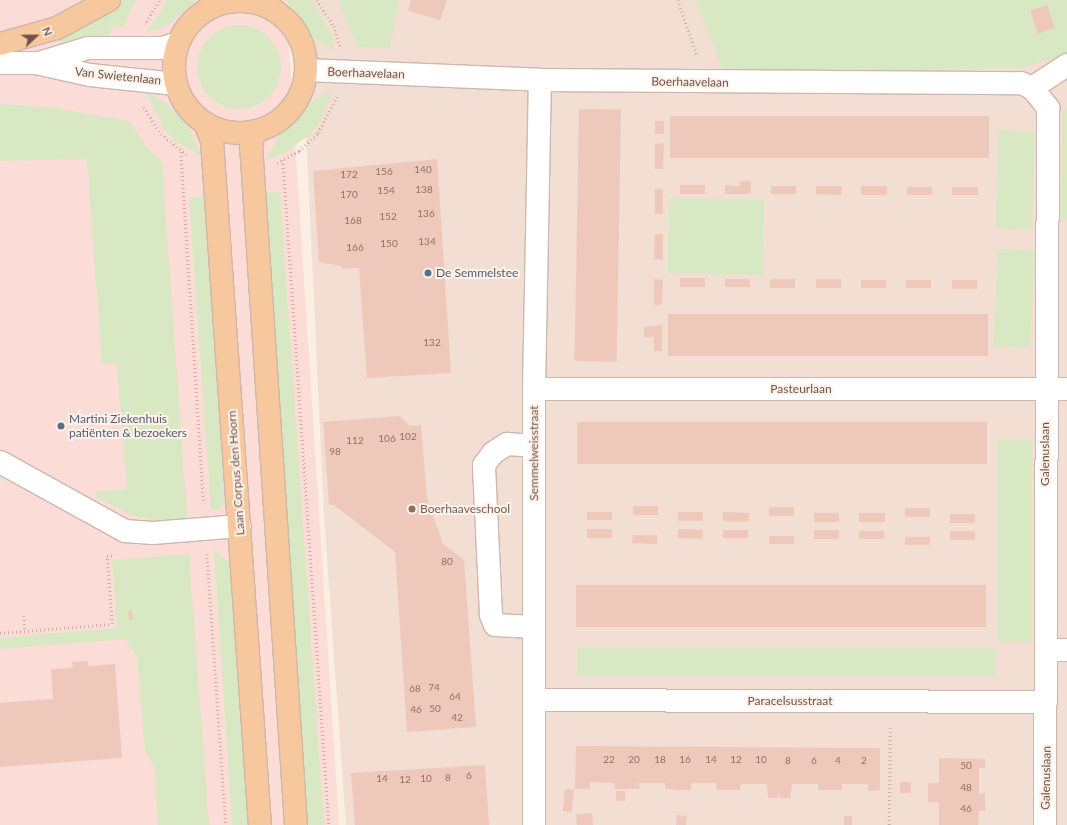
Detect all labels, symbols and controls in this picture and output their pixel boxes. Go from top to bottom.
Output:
north arrow [16,16,56,56]
text: N [40,25,55,38]
street label: Van Swietenlaan [74,64,162,88]
street label: Boerhaavelaan [327,64,405,82]
street label: Boerhaavelaan [651,74,729,90]
house number: 140 [414,164,432,176]
house number: 156 [375,166,393,178]
house number: 172 [340,169,358,181]
house number: 138 [415,184,433,196]
house number: 154 [377,185,395,197]
house number: 170 [340,189,358,201]
house number: 136 [417,208,435,220]
house number: 152 [379,211,397,223]
house number: 168 [344,215,362,227]
house number: 134 [418,236,436,248]
house number: 150 [380,238,398,250]
house number: 166 [346,242,364,254]
place label: De Semmelstee [436,266,518,280]
marker: De Semmelstee [423,268,433,278]
house number: 132 [423,337,441,349]
street label: Pasteurlaan [770,382,832,396]
street label: Semmelweisstraat [527,405,541,501]
street label: Laan Corpus den Hoorn [224,410,248,536]
place label: Martini Ziekenhuis patiënten & bezoekers [69,412,187,440]
marker: Martini Ziekenhuis patiënten & bezoekers [56,421,66,431]
street label: Galenuslaan [1038,422,1052,486]
house number: 102 [399,431,417,443]
house number: 106 [378,433,396,445]
house number: 112 [346,435,364,447]
house number: 98 [329,446,341,458]
place label: Boerhaaveschool [420,502,510,516]
marker: Boerhaaveschool [407,504,417,514]
house number: 80 [441,556,453,568]
house number: 74 [428,682,440,694]
house number: 68 [409,683,421,695]
house number: 64 [449,691,461,703]
street label: Paracelsusstraat [747,694,833,708]
house number: 50 [429,703,441,715]
house number: 46 [410,704,422,716]
house number: 42 [451,712,463,724]
street label: Galenuslaan [1038,746,1054,810]
house number: 22 [603,754,615,766]
house number: 20 [628,754,640,766]
house number: 18 [654,754,666,766]
house number: 16 [679,754,691,766]
house number: 14 [705,754,717,766]
house number: 12 [730,754,742,766]
house number: 10 [755,754,767,766]
house number: 8 [785,755,791,767]
house number: 6 [811,755,817,767]
house number: 4 [835,755,841,767]
house number: 2 [861,755,867,767]
house number: 50 [960,760,972,772]
house number: 6 [466,770,472,782]
house number: 8 [445,772,451,784]
house number: 14 [376,773,388,785]
house number: 10 [420,773,432,785]
house number: 12 [399,774,411,786]
house number: 48 [960,782,972,794]
house number: 46 [960,803,972,815]

